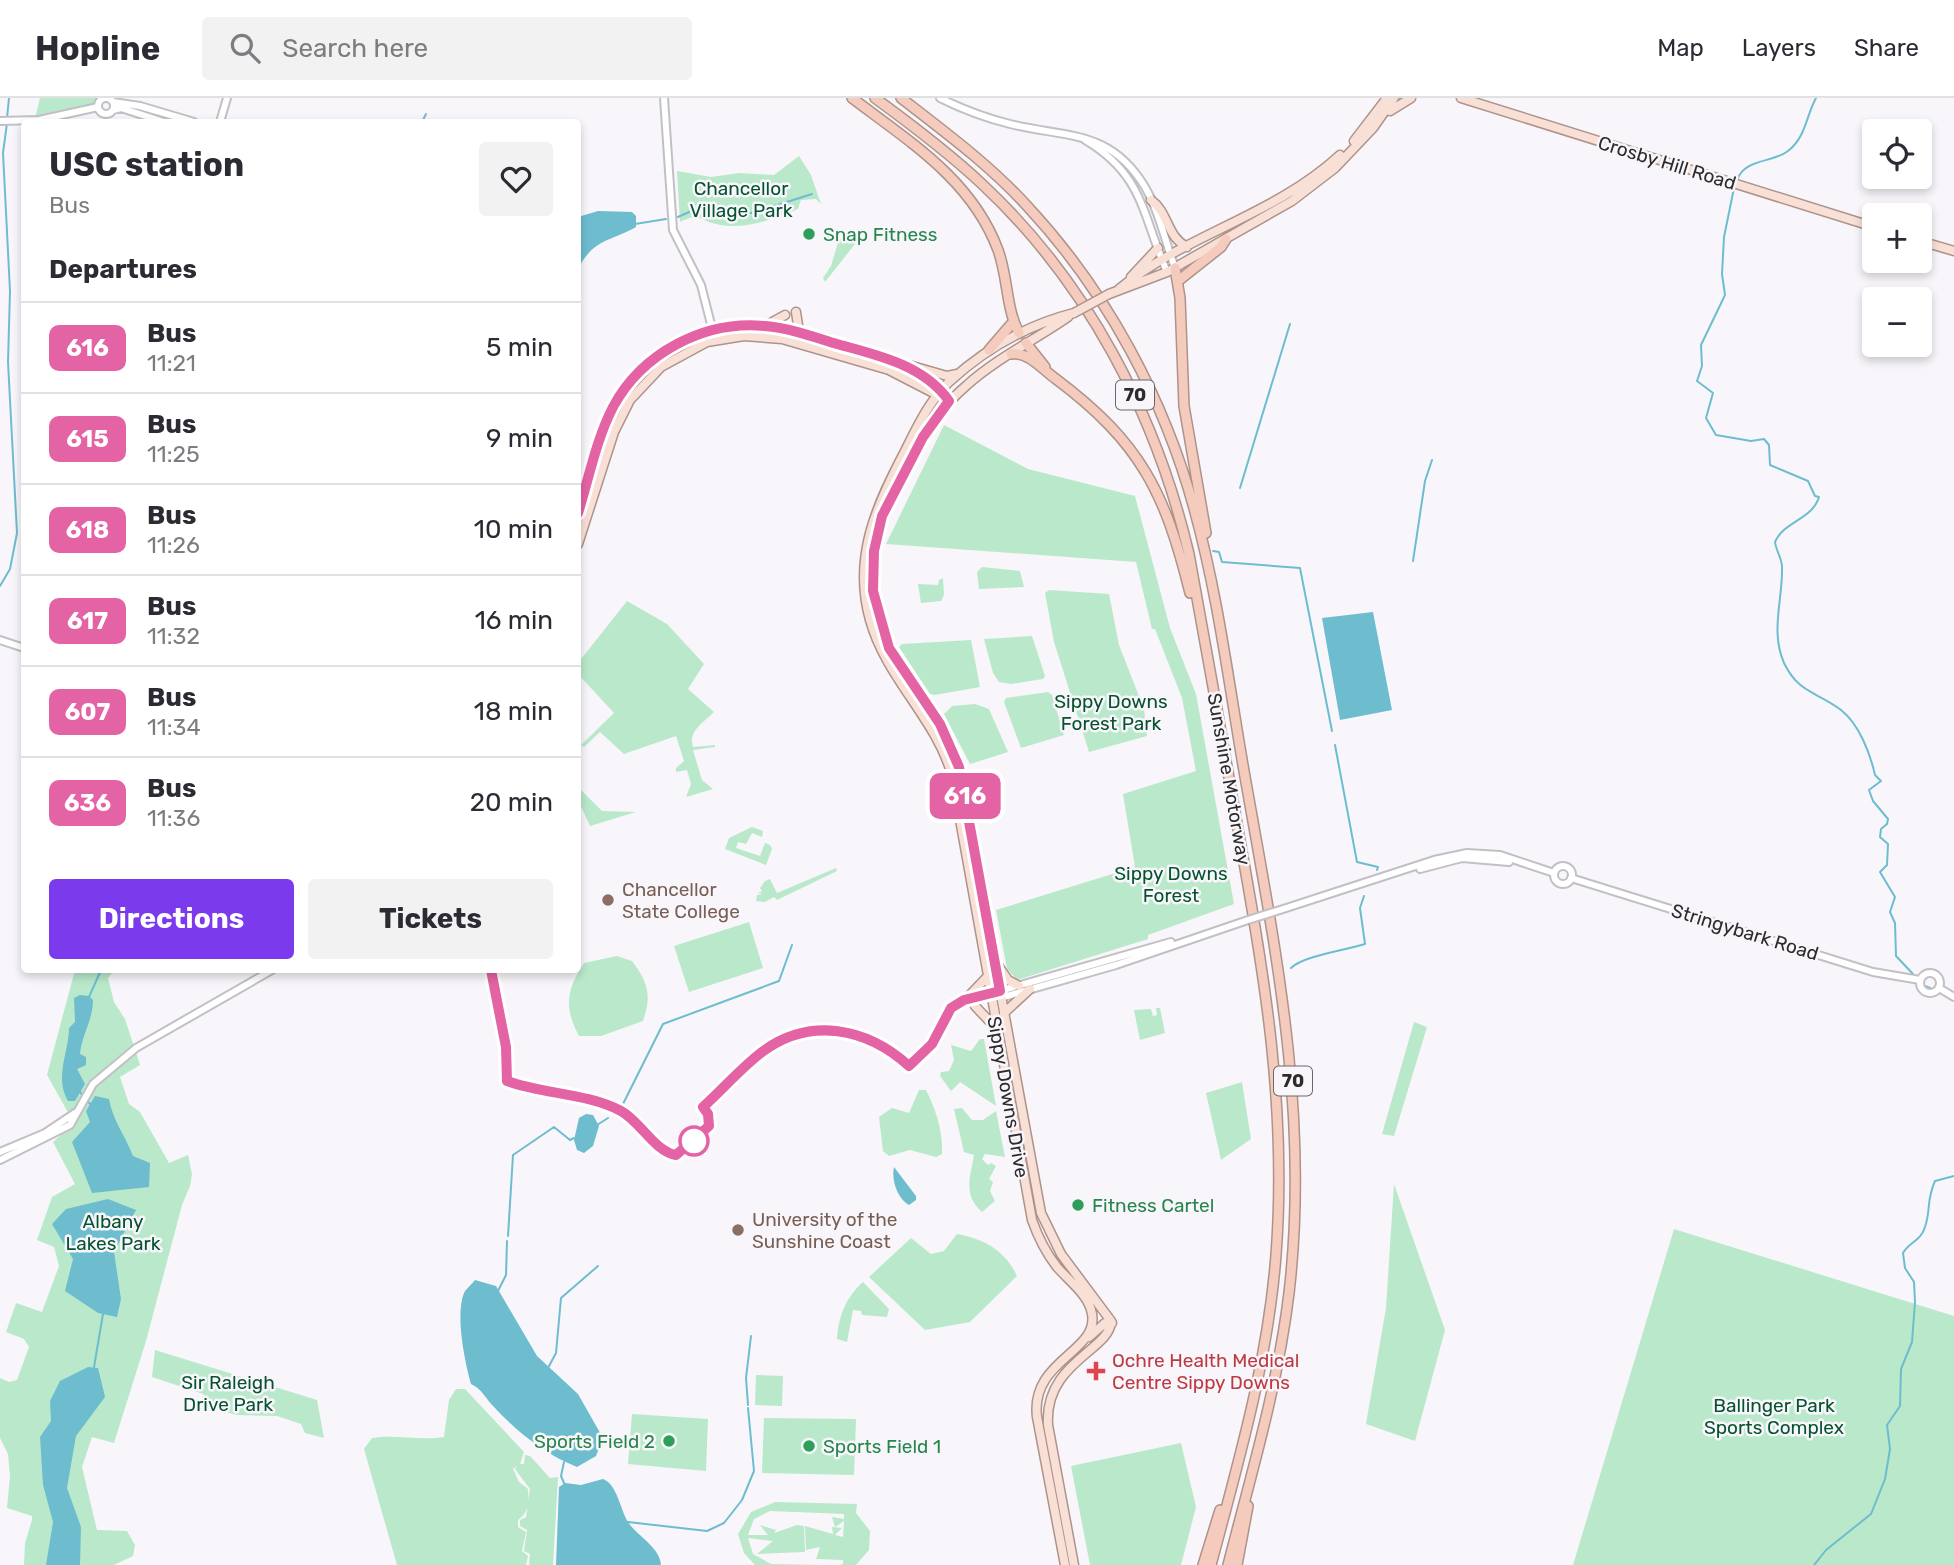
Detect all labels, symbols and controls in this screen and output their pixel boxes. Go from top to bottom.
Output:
search box [202,17,692,80]
text: Hopline [35,29,160,68]
icon: search [226,29,264,67]
text: Search here [282,33,428,64]
text: Map [1657,34,1704,62]
text: Layers [1742,34,1816,62]
text: Share [1854,34,1919,62]
map controls [1862,119,1932,357]
button: locate [1862,119,1932,189]
street label: Crosby Hill Road [1595,131,1739,195]
button: heart [479,142,553,216]
text: USC station [49,145,244,184]
park label: Chancellor Village Park [690,177,793,222]
text: Bus [49,191,90,219]
button: + [1862,203,1932,273]
place label: Snap Fitness [823,223,937,246]
marker: Snap Fitness [801,226,817,242]
text: Departures [49,254,197,285]
button: − [1862,287,1932,357]
text: Bus [147,318,196,349]
text: 5 min [486,332,553,363]
text: 616 [66,334,109,362]
text: 11:21 [147,349,196,377]
road number: 70 [1116,380,1154,410]
text: Bus [147,409,196,440]
text: 9 min [486,423,553,454]
text: 615 [66,425,109,453]
text: 11:25 [147,440,200,468]
text: Bus [147,500,196,531]
text: 10 min [474,514,553,545]
text: 618 [66,516,109,544]
text: 11:26 [147,531,200,559]
text: Bus [147,591,196,622]
text: 16 min [475,605,553,636]
text: 617 [67,607,108,635]
text: 11:32 [147,622,200,650]
text: Bus [147,682,196,713]
park label: Sippy Downs Forest Park [1054,690,1168,735]
street label: Sunshine Motorway [1203,691,1255,867]
text: 18 min [474,696,553,727]
text: 607 [65,698,110,726]
text: 11:34 [147,713,201,741]
text: Bus [147,773,196,804]
line badge: 616 [925,773,1005,819]
text: 616 [944,782,986,810]
text: 20 min [470,787,553,818]
text: 636 [64,789,111,817]
text: 11:36 [147,804,200,832]
park label: Sippy Downs Forest [1114,862,1228,907]
place label: Chancellor State College [622,878,740,923]
button: Directions [49,879,294,959]
button: Tickets [308,879,553,959]
marker: Chancellor State College [600,892,616,908]
street label: Stringybark Road [1669,899,1821,965]
street label: Sippy Downs Drive [982,1014,1034,1180]
road number: 70 [1274,1066,1312,1096]
unlabelled marker [679,1126,709,1156]
place label: Fitness Cartel [1092,1194,1214,1217]
marker: Fitness Cartel [1070,1197,1086,1213]
place label: University of the Sunshine Coast [752,1208,897,1253]
park label: Albany Lakes Park [65,1210,161,1255]
marker: University of the Sunshine Coast [730,1222,746,1238]
place label: Ochre Health Medical Centre Sippy Downs [1112,1349,1299,1394]
marker: Ochre Health Medical Centre Sippy Downs [1086,1361,1106,1381]
park label: Sir Raleigh Drive Park [181,1371,275,1416]
park label: Ballinger Park Sports Complex [1704,1394,1844,1439]
place label: Sports Field 2 [534,1430,655,1453]
marker: Sports Field 2 [661,1433,677,1449]
place label: Sports Field 1 [823,1435,941,1458]
marker: Sports Field 1 [801,1438,817,1454]

